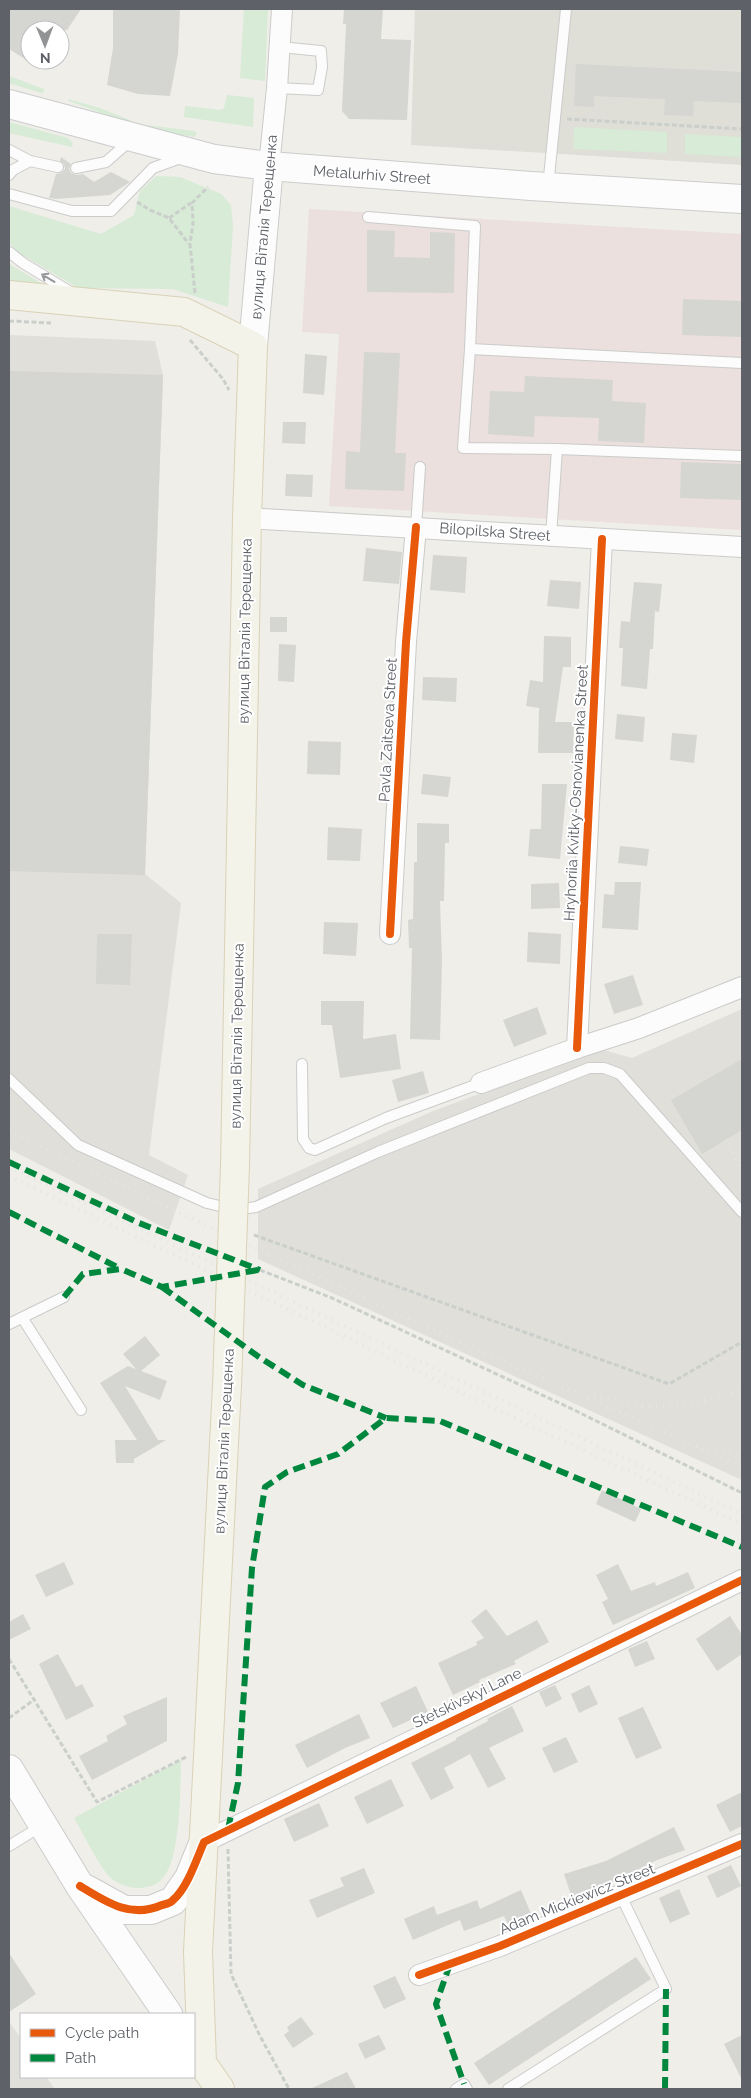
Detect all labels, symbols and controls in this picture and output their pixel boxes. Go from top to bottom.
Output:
north arrow [20,20,70,70]
text: N [40,50,51,66]
street label: вулиця Віталія Терещенка [247,134,281,320]
street label: Metalurhiv Street [312,162,432,188]
one-way arrow [41,272,55,282]
street label: Bilopilska Street [439,519,551,545]
street label: вулиця Віталія Терещенка [234,538,256,724]
street label: Pavla Zaitseva Street [375,657,401,803]
street label: Hryhoriia Kvitky-Osnovianenka Street [560,664,592,922]
street label: вулиця Віталія Терещенка [226,943,248,1129]
street label: вулиця Віталія Терещенка [210,1348,238,1534]
street label: Stetskivskyi Lane [410,1664,524,1732]
street label: Adam Mickiewicz Street [497,1860,657,1938]
legend [20,2013,195,2078]
text: Cycle path [65,2024,139,2042]
text: Path [65,2049,96,2067]

